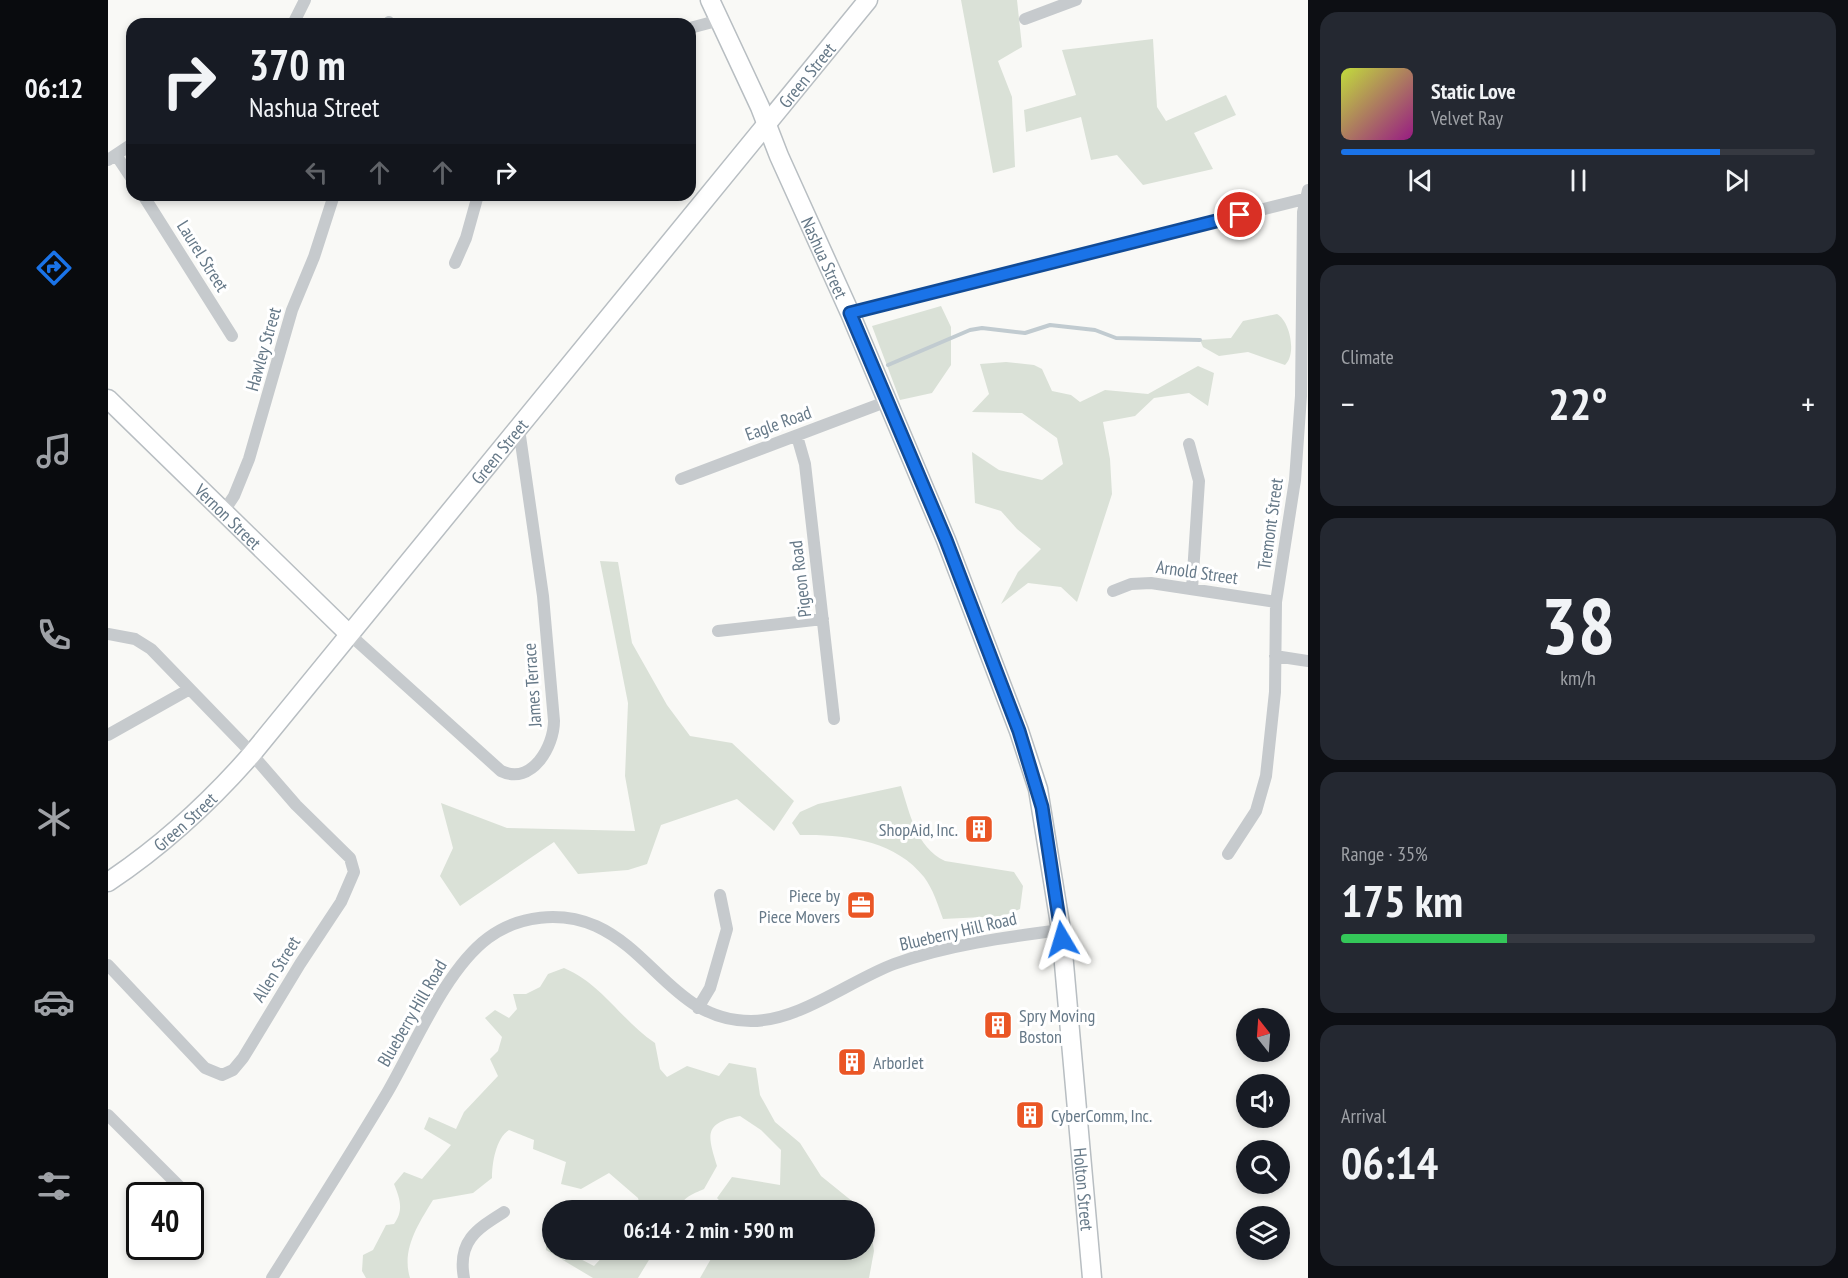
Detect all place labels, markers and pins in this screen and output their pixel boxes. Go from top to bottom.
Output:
pin [1214,189,1265,240]
building icon: ShopAid, Inc. [963,813,995,845]
place label: ShopAid, Inc. [879,818,958,841]
place label: Piece by Piece Movers [759,884,840,928]
office icon: Piece by Piece Movers [845,889,877,921]
place label: Spry Moving Boston [1019,1004,1095,1048]
building icon: Spry Moving Boston [982,1009,1014,1041]
building icon: ArborJet [836,1046,868,1078]
place label: ArborJet [873,1051,924,1074]
building icon: CyberComm, Inc. [1014,1099,1046,1131]
place label: CyberComm, Inc. [1051,1104,1152,1127]

